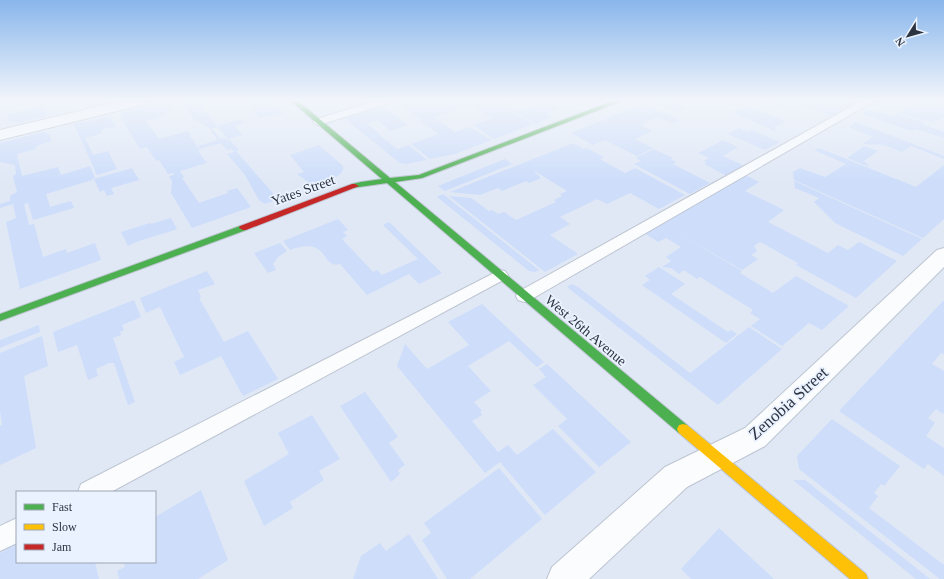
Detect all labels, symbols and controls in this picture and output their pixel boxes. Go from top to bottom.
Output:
north arrow [888,16,928,56]
text: N [893,35,907,49]
street label: Yates Street [269,172,337,209]
street label: West 26th Avenue [542,292,629,369]
street label: Zenobia Street [745,363,832,444]
legend [16,491,156,563]
text: Fast [52,500,73,514]
text: Slow [52,520,77,534]
text: Jam [52,540,72,554]

